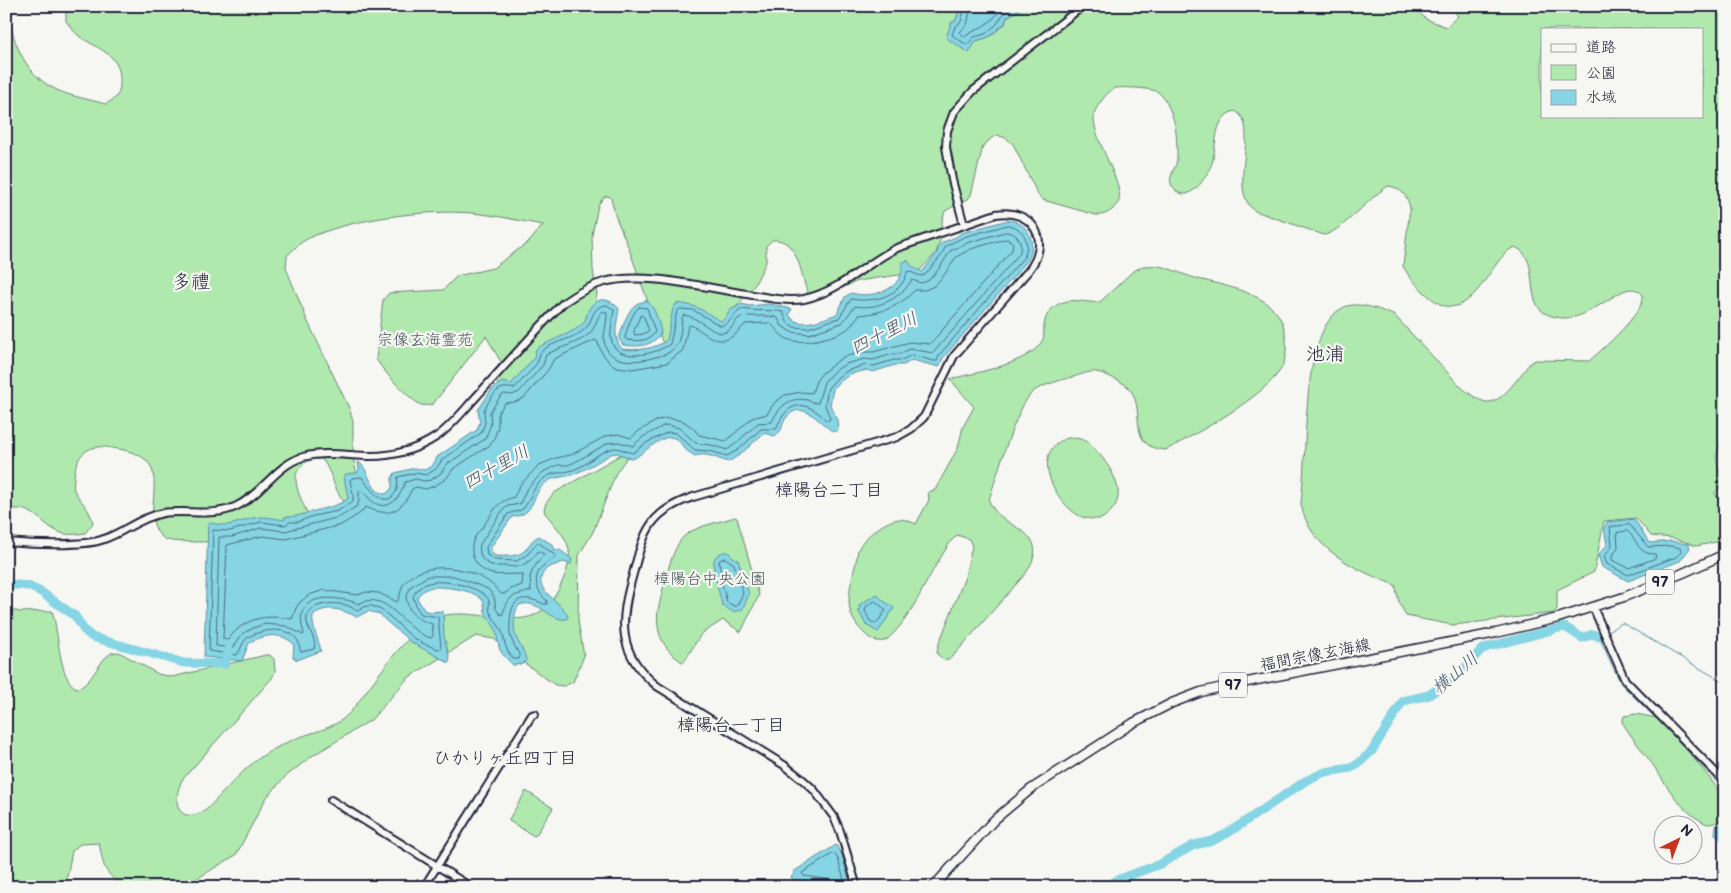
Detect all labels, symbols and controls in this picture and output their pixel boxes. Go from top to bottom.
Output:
legend [1541,28,1704,118]
text: 道路 [1586,38,1616,57]
text: 公園 [1586,64,1616,83]
text: 水域 [1586,88,1616,107]
district label: 多禮 [172,271,210,294]
water label: 四十里川 [847,308,921,359]
park label: 宗像玄海霊苑 [377,331,473,350]
district label: 池浦 [1306,343,1344,366]
water label: 四十里川 [460,441,533,494]
district label: 樟陽台二丁目 [775,480,883,501]
park label: 樟陽台中央公園 [654,570,766,589]
road number: 97 [1646,570,1674,594]
street label: 福間宗像玄海線 [1258,635,1372,675]
water label: 横山川 [1428,648,1483,699]
road number: 97 [1219,672,1247,698]
district label: 樟陽台一丁目 [677,715,785,736]
district label: ひかりヶ丘四丁目 [433,748,577,769]
north arrow [1654,816,1704,866]
text: N [1677,821,1696,841]

